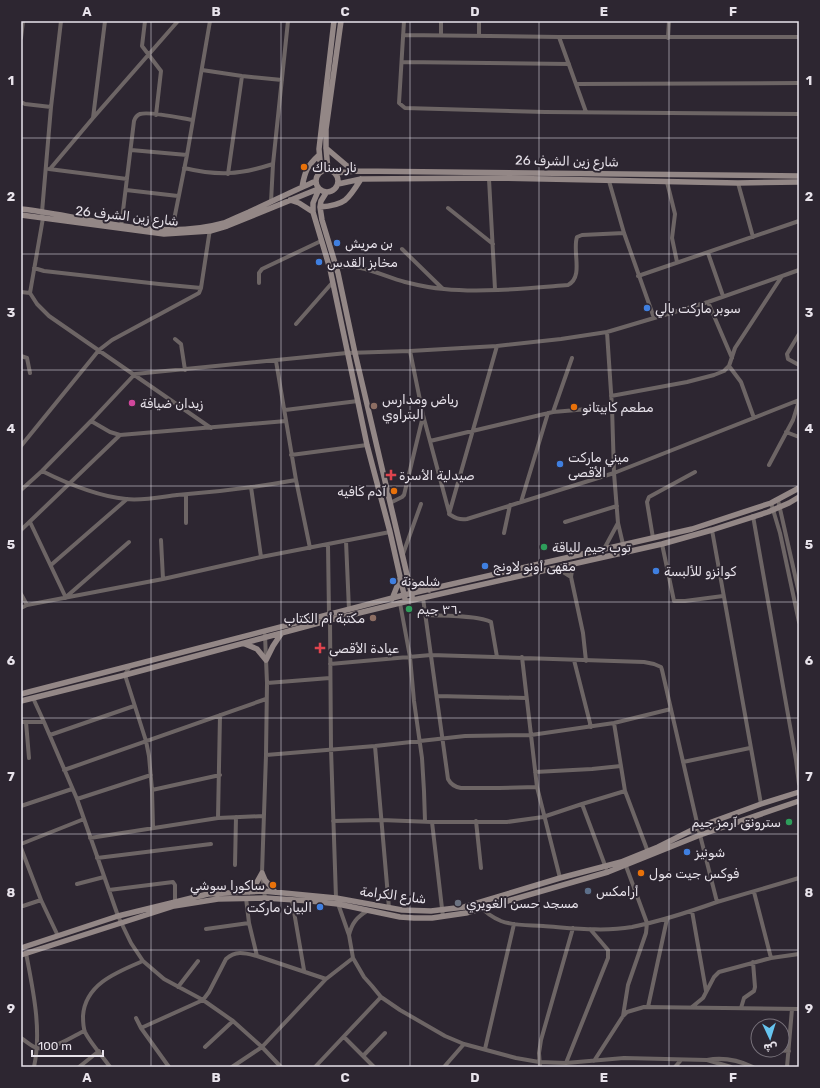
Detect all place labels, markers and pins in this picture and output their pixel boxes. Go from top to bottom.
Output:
place label: نار سناك [312,160,357,176]
marker: نار سناك [299,162,309,172]
place label: بن مريش [345,236,393,252]
marker: بن مريش [332,238,342,248]
place label: مخابز القدس [327,255,398,271]
marker: مخابز القدس [314,257,324,267]
place label: سوبر ماركت بالي [655,301,741,318]
marker: سوبر ماركت بالي [642,303,652,313]
place label: رياض ومدارس البتراوي [382,392,458,424]
place label: زيدان ضيافة [140,396,203,412]
marker: زيدان ضيافة [127,398,137,408]
place label: مطعم كابيتانو [582,400,654,416]
marker: رياض ومدارس البتراوي [369,401,379,411]
marker: مطعم كابيتانو [569,402,579,412]
place label: ميني ماركت الأقصى [568,450,629,481]
marker: ميني ماركت الأقصى [555,459,565,469]
place label: صيدلية الأسرة [399,468,474,484]
marker: صيدلية الأسرة [386,470,396,480]
place label: آدم كافيه [337,484,386,500]
marker: آدم كافيه [389,486,399,496]
place label: توب جيم للياقة [552,540,632,556]
marker: توب جيم للياقة [539,542,549,552]
place label: مقهى أونو لاونج [493,559,576,576]
marker: مقهى أونو لاونج [480,561,490,571]
place label: كوانزو للألبسة [664,564,737,580]
marker: كوانزو للألبسة [651,566,661,576]
place label: شلمونة [401,574,440,590]
marker: شلمونة [388,576,398,586]
place label: ٣٦٠ جيم [417,602,462,618]
marker: ٣٦٠ جيم [404,604,414,614]
place label: مكتبة أم الكتاب [284,611,365,627]
marker: مكتبة أم الكتاب [368,613,378,623]
place label: عيادة الأقصى [329,641,399,657]
marker: عيادة الأقصى [314,642,326,654]
place label: سترونق آرمز جيم [692,815,781,831]
marker: سترونق آرمز جيم [784,817,794,827]
place label: شونيز [694,845,725,861]
marker: شونيز [682,847,692,857]
place label: فوكس جيت مول [649,866,739,882]
marker: فوكس جيت مول [636,868,646,878]
place label: ساكورا سوشي [190,878,265,895]
marker: ساكورا سوشي [268,880,278,890]
place label: أرامكس [596,884,639,900]
marker: أرامكس [583,886,593,896]
place label: مسجد حسن الغويري [466,896,579,913]
marker: مسجد حسن الغويري [453,898,463,908]
place label: البيان ماركت [247,900,312,916]
marker: البيان ماركت [315,902,325,912]

